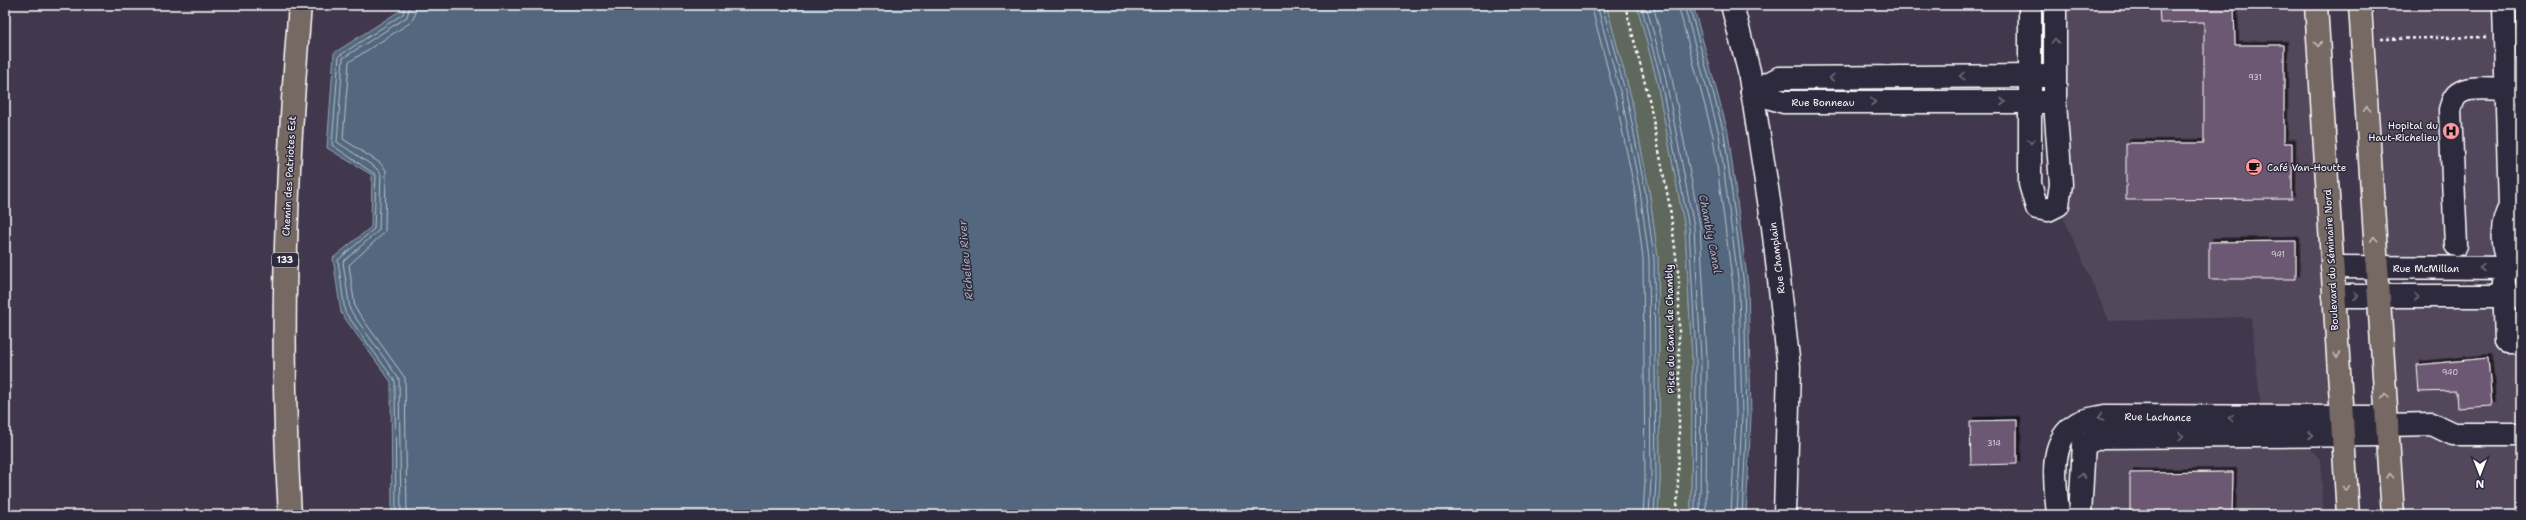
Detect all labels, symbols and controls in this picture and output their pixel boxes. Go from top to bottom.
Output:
one-way arrow [2051,38,2060,44]
one-way arrow [2314,41,2323,47]
one-way arrow [1959,72,1965,80]
house number: 931 [2248,72,2262,83]
one-way arrow [1829,74,1835,82]
street label: Rue Bonneau [1792,96,1855,109]
one-way arrow [1870,98,1876,106]
one-way arrow [2000,98,2006,106]
one-way arrow [2362,106,2371,112]
street label: Chemin des Patriotes Est [279,116,299,236]
place label: Hopital du Haut-Richelieu [2368,119,2438,144]
hospital icon: Hopital du Haut-Richelieu [2441,121,2461,141]
one-way arrow [2026,138,2035,144]
cafe icon: Café Van-Houtte [2244,157,2264,177]
place label: Café Van-Houtte [2267,161,2347,174]
street label: Boulevard du Séminaire Nord [2321,188,2341,331]
water label: Chambly Canal [1695,193,1725,275]
water label: Richelieu River [955,219,977,300]
street label: Rue Champlain [1766,221,1788,295]
one-way arrow [2370,235,2379,242]
house number: 941 [2271,249,2285,260]
road number: 133 [272,253,298,267]
street label: Rue McMillan [2393,262,2459,275]
street label: Piste du Canal de Chambly [1662,264,1678,394]
one-way arrow [2479,264,2485,272]
one-way arrow [2353,292,2359,300]
one-way arrow [2414,293,2420,301]
one-way arrow [2333,352,2341,358]
house number: 940 [2442,367,2458,378]
one-way arrow [2380,393,2389,399]
street label: Rue Lachance [2125,410,2192,424]
one-way arrow [2098,413,2105,421]
one-way arrow [2228,414,2234,422]
one-way arrow [2308,431,2314,439]
one-way arrow [2178,432,2184,440]
house number: 314 [1987,438,2001,449]
north arrow [2460,454,2500,494]
one-way arrow [2078,473,2087,479]
one-way arrow [2386,473,2395,479]
text: N [2475,476,2484,491]
one-way arrow [2342,485,2350,491]

